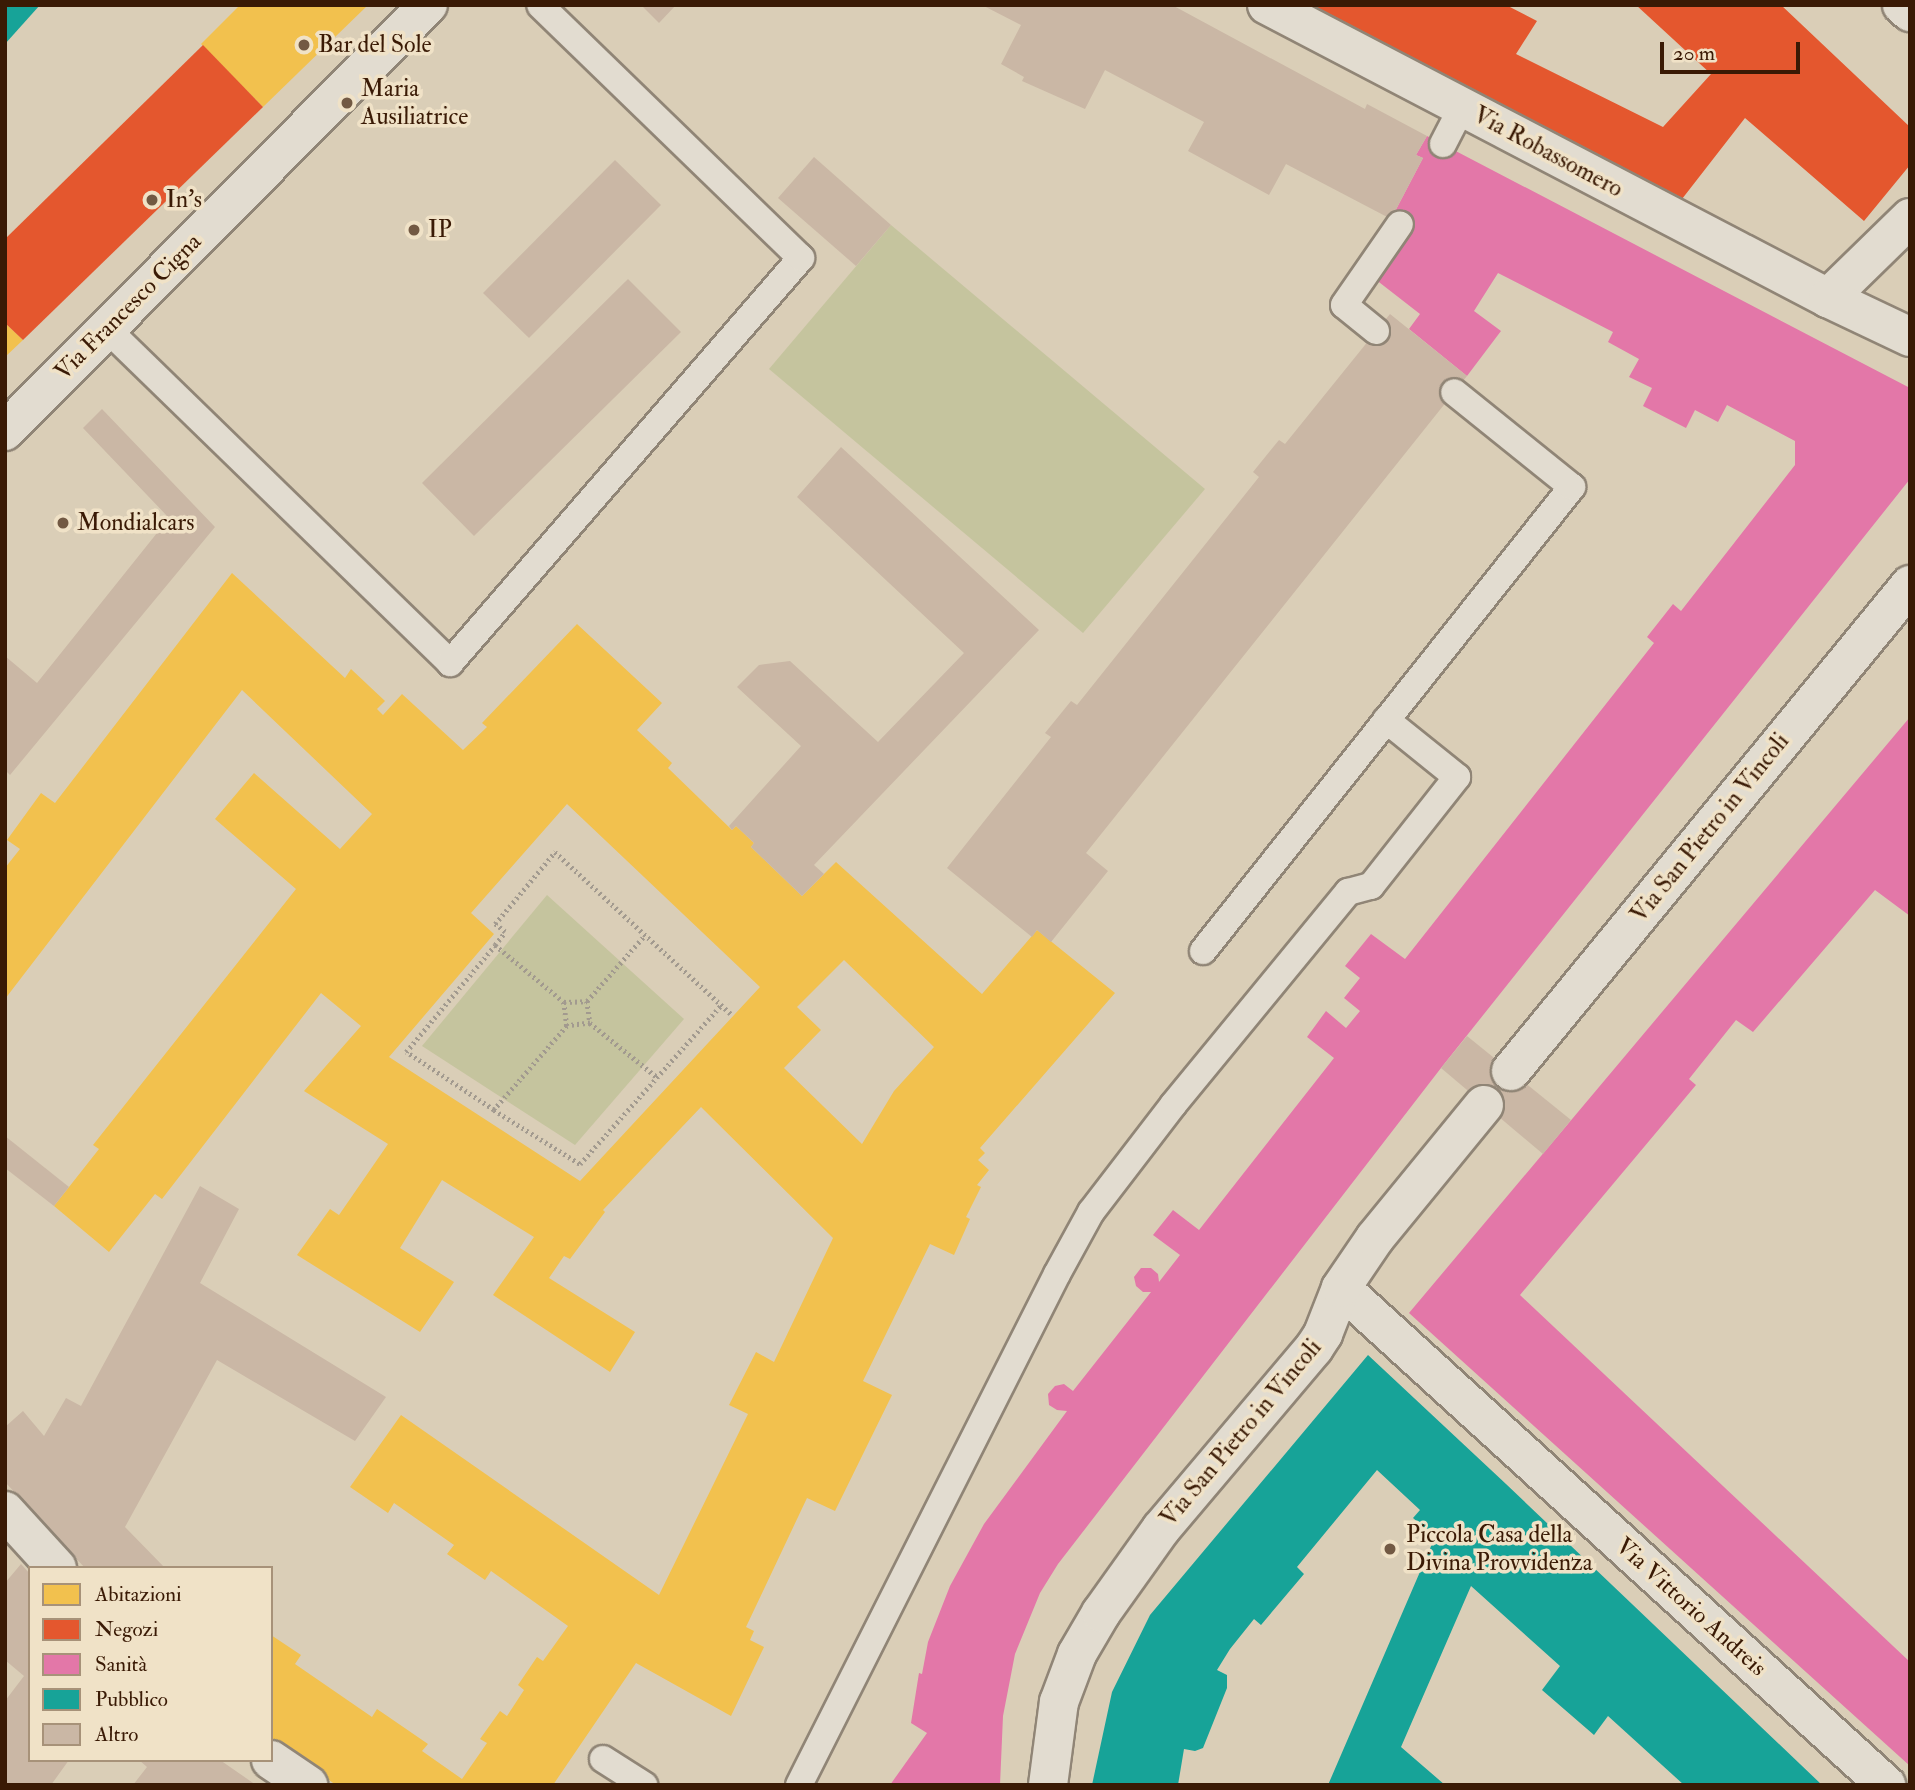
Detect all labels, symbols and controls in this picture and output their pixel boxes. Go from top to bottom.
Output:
scale bar [1663,28,1803,72]
place label: Bar del Sole [318,31,432,59]
marker: Bar del Sole [296,37,312,53]
text: 20 m [1673,40,1715,67]
place label: Maria Ausiliatrice [361,75,468,131]
marker: Maria Ausiliatrice [339,95,355,111]
street label: Via Robassomero [1468,100,1628,204]
place label: In's [166,186,202,214]
marker: In's [144,192,160,208]
place label: IP [428,216,452,244]
marker: IP [406,222,422,238]
street label: Via Francesco Cigna [49,228,207,386]
place label: Mondialcars [77,509,194,537]
marker: Mondialcars [55,515,71,531]
street label: Via San Pietro in Vincoli [1625,728,1795,928]
street label: Via San Pietro in Vincoli [1154,1334,1328,1532]
place label: Piccola Casa della Divina Provvidenza [1406,1521,1593,1577]
street label: Via Vittorio Andreis [1610,1532,1772,1682]
marker: Piccola Casa della Divina Provvidenza [1380,1539,1400,1559]
legend [28,1566,273,1762]
text: Abitazioni [95,1581,182,1608]
text: Negozi [95,1616,158,1643]
text: Sanità [95,1651,147,1678]
text: Pubblico [95,1686,168,1713]
text: Altro [95,1721,138,1748]

